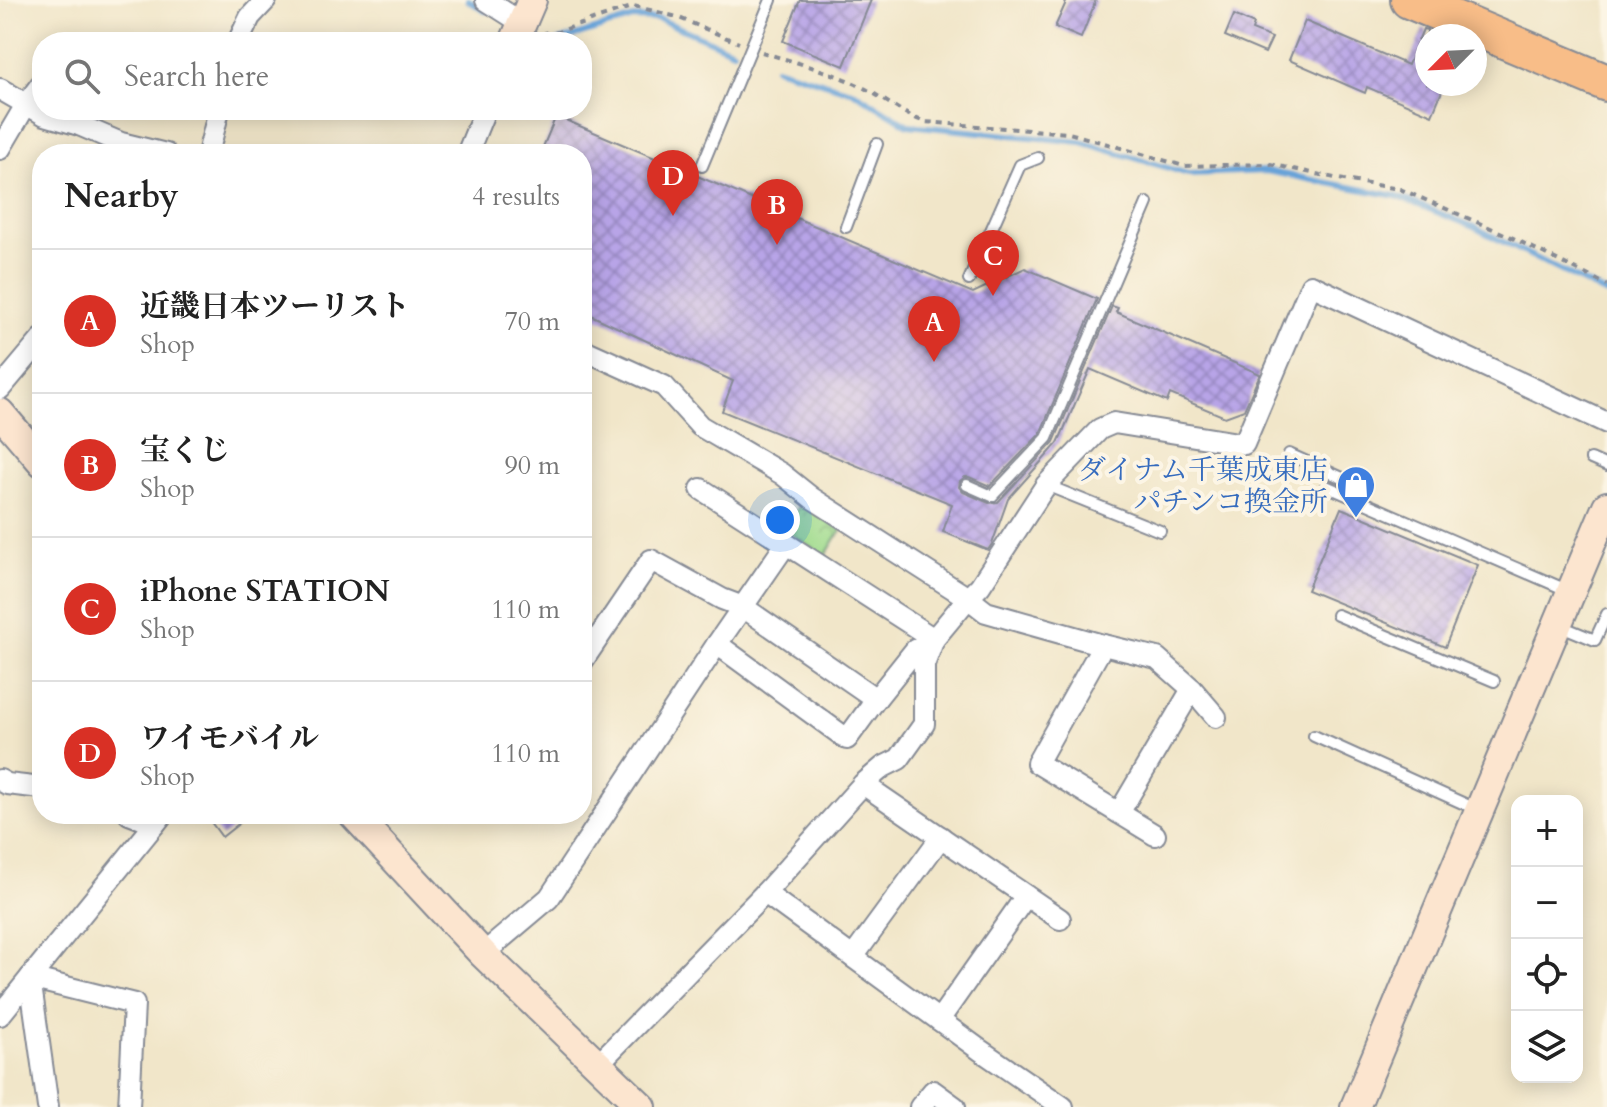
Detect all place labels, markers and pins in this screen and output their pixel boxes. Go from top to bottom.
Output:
pin: D [647,150,699,216]
pin: B [751,179,803,245]
pin: C [967,230,1019,296]
pin: A [908,296,960,362]
place label: ダイナム千葉成東店 パチンコ換金所 [1078,451,1328,521]
shop icon: ダイナム千葉成東店 パチンコ換金所 [1335,464,1377,519]

